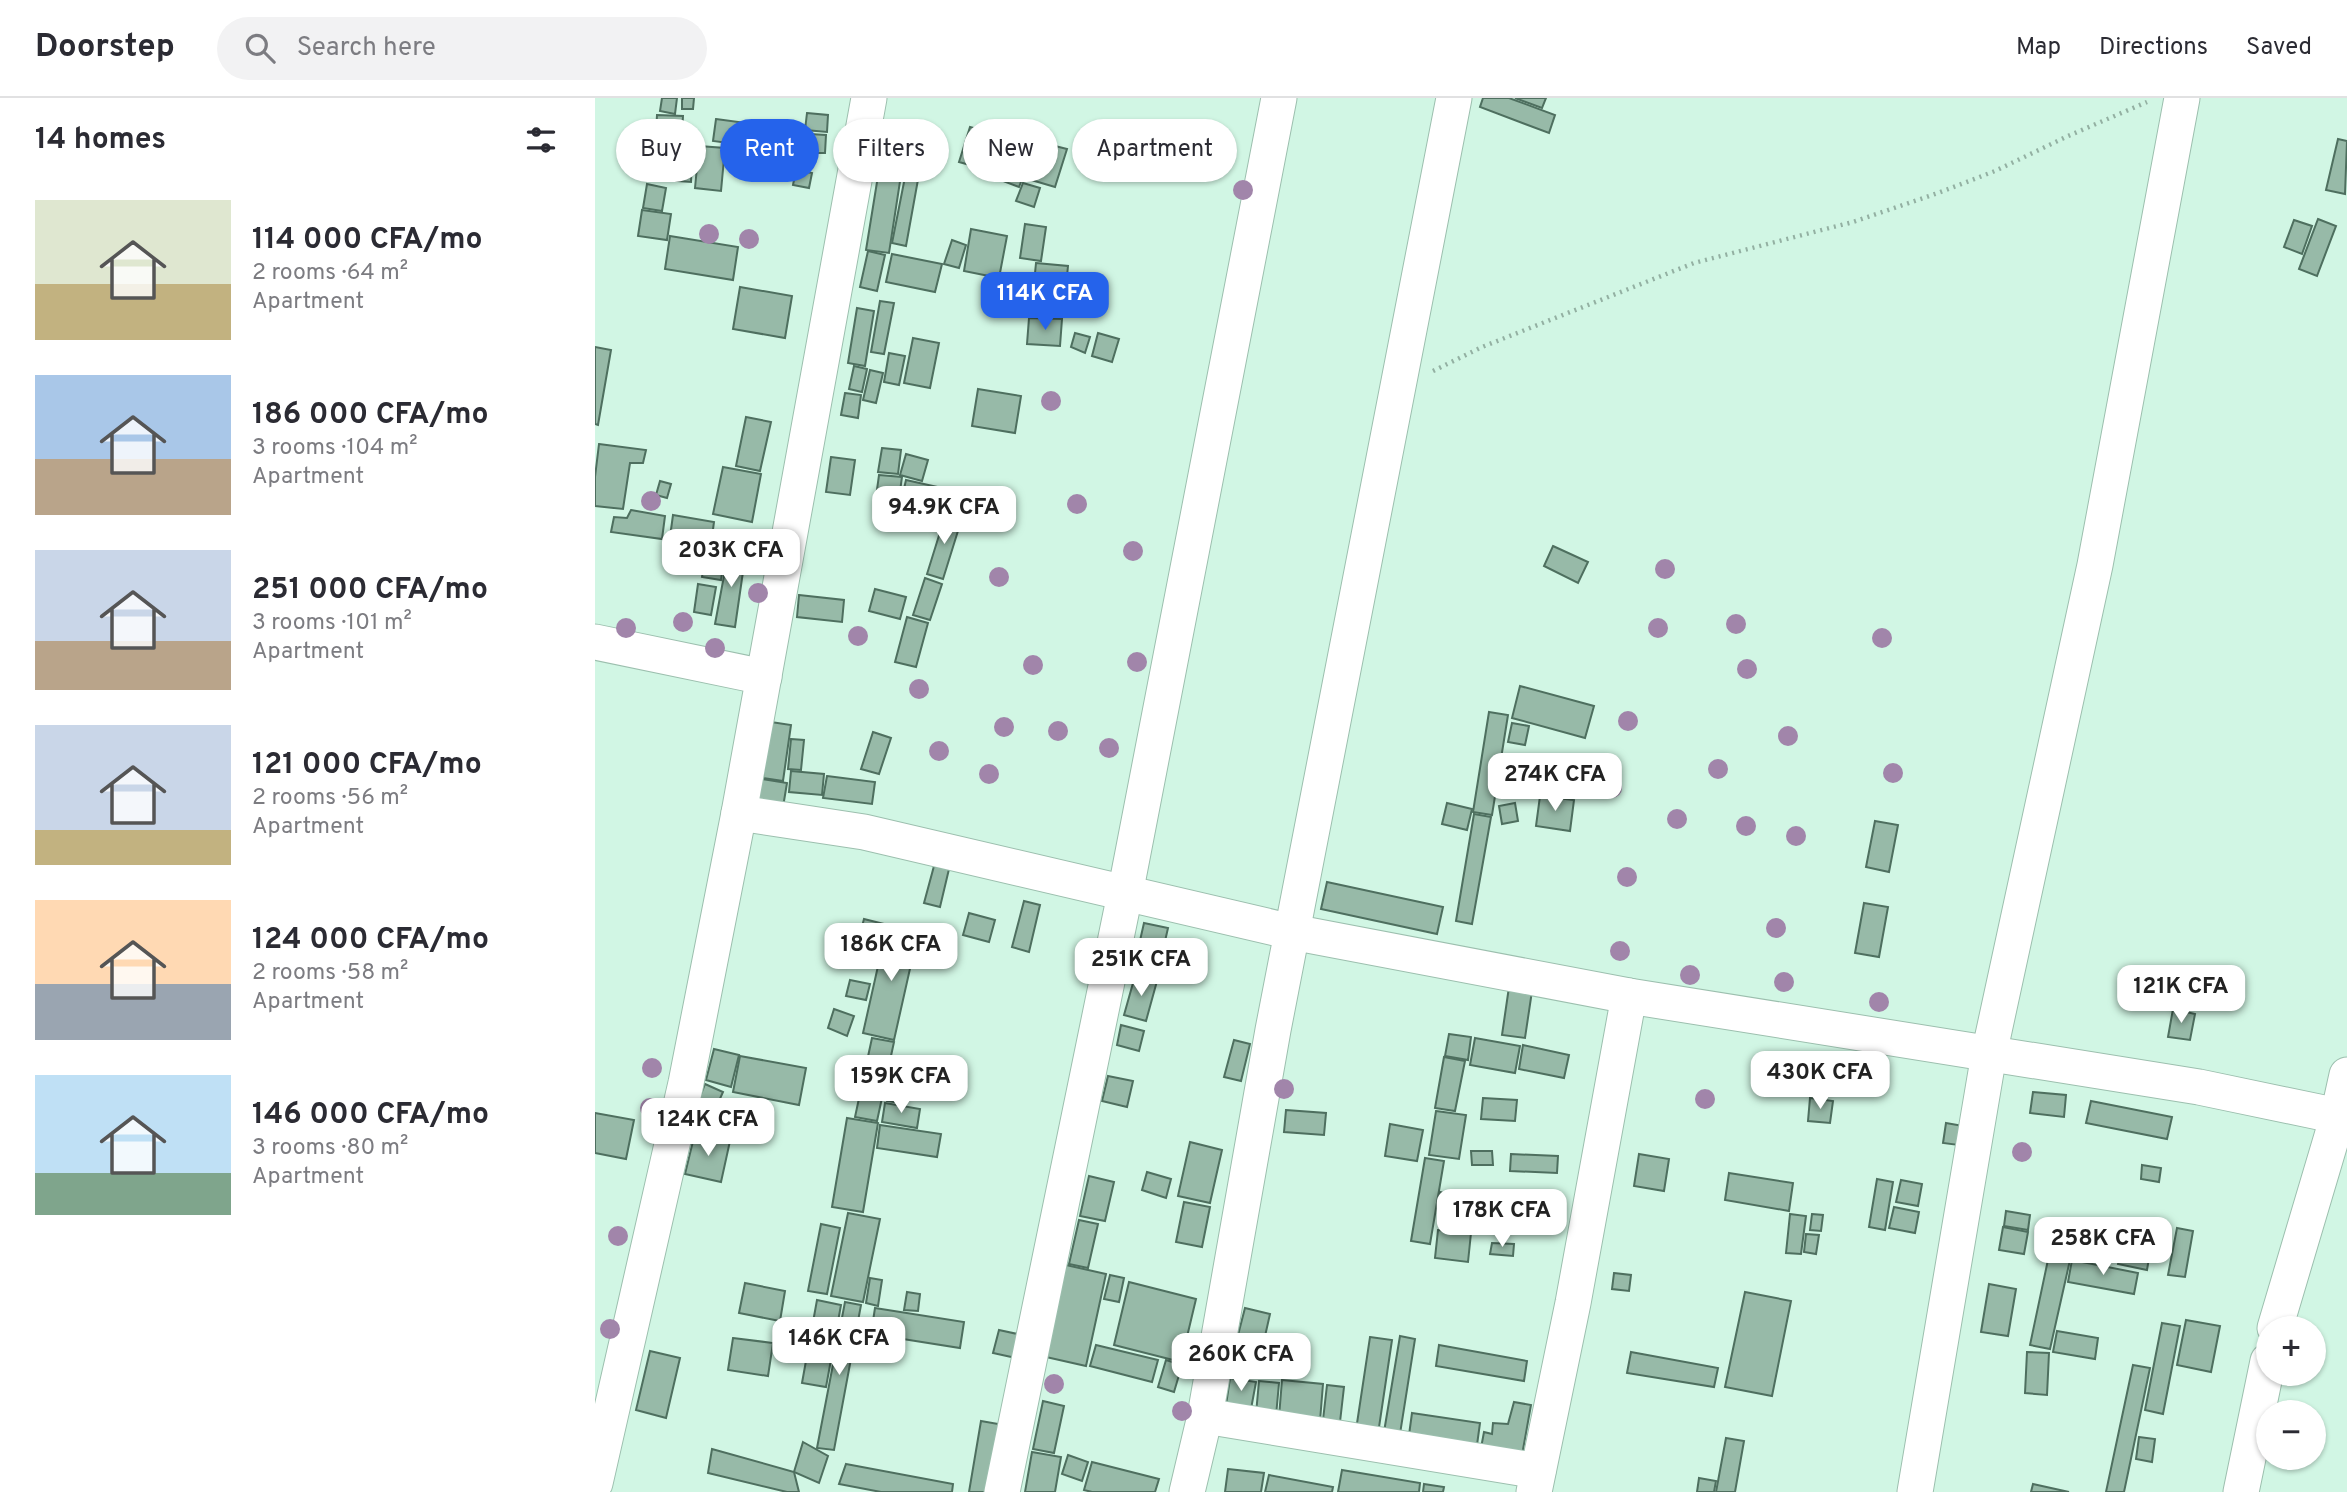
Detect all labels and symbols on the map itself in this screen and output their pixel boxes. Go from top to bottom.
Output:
pin: 114K CFA [973,272,1117,332]
pin: 94.9K CFA [864,486,1024,546]
pin: 203K CFA [659,530,803,589]
pin: 274K CFA [1483,754,1627,813]
pin: 186K CFA [819,924,963,983]
pin: 251K CFA [1069,939,1213,998]
pin: 121K CFA [2109,965,2253,1025]
pin: 430K CFA [1748,1052,1892,1111]
pin: 159K CFA [829,1056,973,1115]
pin: 124K CFA [636,1098,780,1158]
pin: 178K CFA [1430,1190,1574,1249]
pin: 258K CFA [2031,1218,2175,1277]
pin: 146K CFA [767,1318,911,1377]
pin: 260K CFA [1169,1334,1313,1393]

